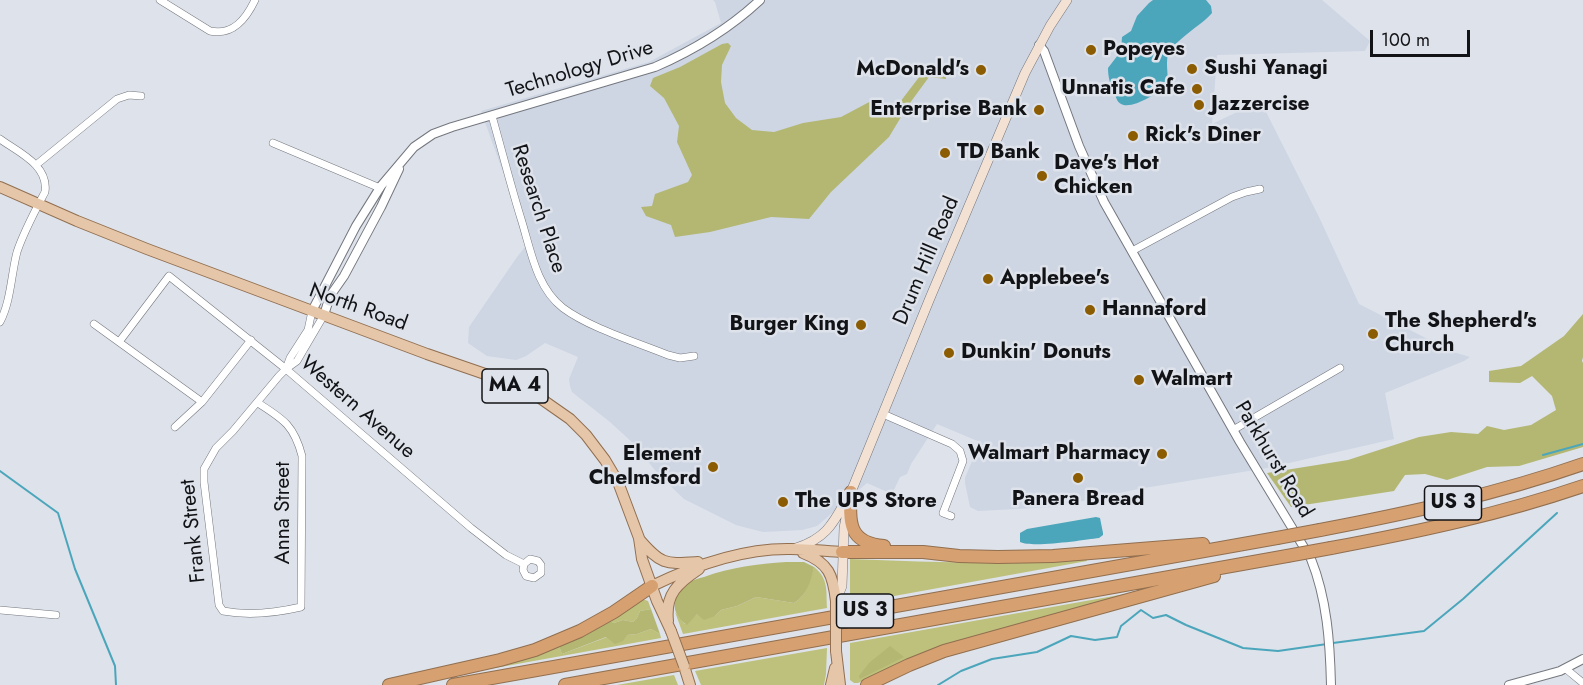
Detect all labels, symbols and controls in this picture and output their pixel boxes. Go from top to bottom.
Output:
scale bar [1373,18,1474,56]
text: 100 m [1381,27,1430,53]
street label: Technology Drive [503,36,657,104]
place label: Popeyes [1103,37,1185,63]
marker: Popeyes [1084,43,1098,57]
place label: Sushi Yanagi [1204,56,1328,82]
place label: McDonald's [856,57,969,83]
marker: Sushi Yanagi [1185,62,1199,76]
marker: McDonald's [974,63,988,77]
place label: Unnatis Cafe [1061,76,1185,102]
marker: Unnatis Cafe [1190,82,1204,96]
place label: Jazzercise [1211,92,1310,118]
place label: Enterprise Bank [870,97,1027,123]
marker: Jazzercise [1192,98,1206,112]
marker: Enterprise Bank [1032,103,1046,117]
place label: Rick's Diner [1145,123,1261,149]
marker: Rick's Diner [1126,129,1140,143]
place label: TD Bank [957,140,1040,166]
street label: Research Place [505,142,571,276]
marker: TD Bank [938,146,952,160]
place label: Dave's Hot Chicken [1054,151,1159,201]
marker: Dave's Hot Chicken [1035,169,1049,183]
street label: Drum Hill Road [889,193,965,329]
place label: Applebee's [1000,266,1109,292]
marker: Applebee's [981,272,995,286]
street label: North Road [305,279,411,337]
place label: Hannaford [1102,297,1206,323]
marker: Hannaford [1083,303,1097,317]
place label: The Shepherd's Church [1385,309,1537,359]
place label: Burger King [730,312,849,338]
marker: Burger King [854,318,868,332]
marker: The Shepherd's Church [1366,327,1380,341]
place label: Dunkin' Donuts [961,340,1111,366]
marker: Dunkin' Donuts [942,346,956,360]
street label: Western Avenue [294,351,420,465]
place label: Walmart [1151,367,1232,393]
road number: MA 4 [482,369,548,403]
marker: Walmart [1132,373,1146,387]
street label: Parkhurst Road [1228,397,1318,523]
place label: Walmart Pharmacy [968,441,1150,467]
place label: Element Chelmsford [589,442,701,492]
marker: Walmart Pharmacy [1155,447,1169,461]
marker: Element Chelmsford [706,460,720,474]
street label: Anna Street [271,462,297,564]
marker: Panera Bread [1071,471,1085,485]
street label: Frank Street [176,478,212,584]
road number: US 3 [1424,486,1482,520]
place label: Panera Bread [1012,487,1144,513]
place label: The UPS Store [795,489,937,515]
marker: The UPS Store [776,495,790,509]
road number: US 3 [836,594,894,628]

